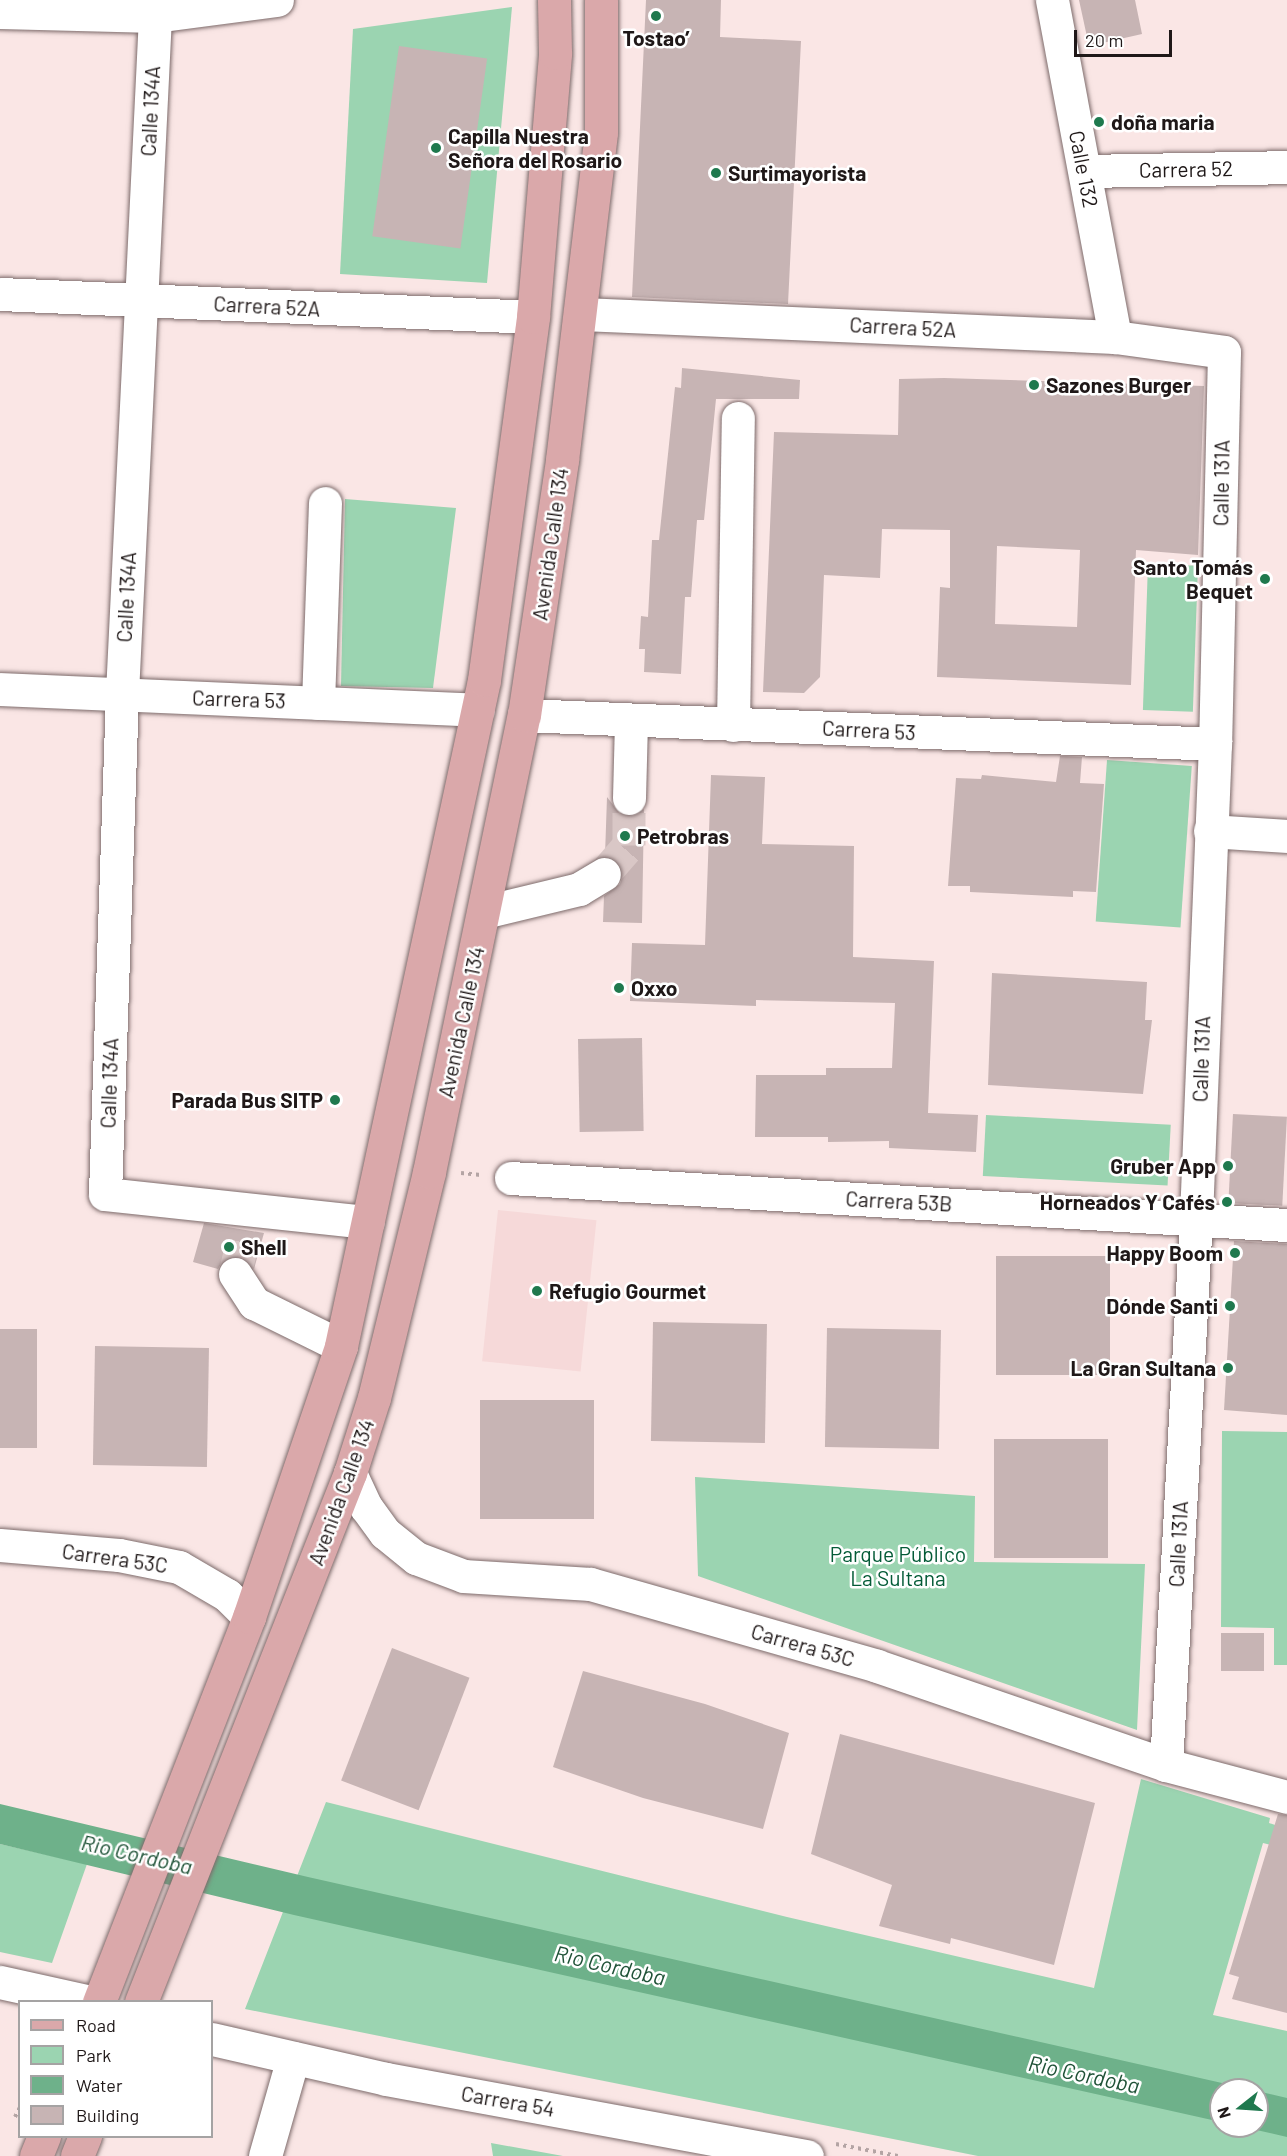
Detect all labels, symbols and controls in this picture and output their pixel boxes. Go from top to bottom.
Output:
marker: Tostao’ [649,9,663,23]
scale bar [1077,18,1174,56]
place label: Tostao’ [622,25,690,51]
text: 20 m [1085,29,1123,51]
street label: Calle 134A [135,65,165,157]
place label: doña maria [1111,109,1214,135]
marker: doña maria [1092,115,1106,129]
place label: Capilla Nuestra Señora del Rosario [448,123,622,173]
street label: Calle 132 [1064,128,1104,210]
marker: Capilla Nuestra Señora del Rosario [429,141,443,155]
street label: Carrera 52 [1139,156,1233,182]
place label: Surtimayorista [728,160,866,186]
marker: Surtimayorista [709,166,723,180]
street label: Carrera 52A [213,291,321,321]
street label: Carrera 52A [849,312,957,342]
place label: Sazones Burger [1046,372,1191,398]
marker: Sazones Burger [1027,378,1041,392]
street label: Calle 131A [1208,440,1234,526]
street label: Avenida Calle 134 [527,466,573,622]
street label: Calle 134A [111,551,141,643]
place label: Santo Tomás Bequet [1133,554,1253,604]
marker: Santo Tomás Bequet [1258,572,1272,586]
street label: Carrera 53 [192,685,286,713]
street label: Carrera 53 [821,715,917,745]
place label: Petrobras [637,823,729,849]
marker: Petrobras [618,829,632,843]
street label: Avenida Calle 134 [433,944,489,1100]
place label: Oxxo [631,975,678,1001]
marker: Oxxo [612,981,626,995]
street label: Calle 131A [1187,1015,1215,1103]
street label: Calle 134A [95,1037,123,1129]
place label: Parada Bus SITP [171,1087,323,1113]
marker: Parada Bus SITP [328,1093,342,1107]
place label: Gruber App [1110,1153,1216,1179]
marker: Gruber App [1221,1159,1235,1173]
street label: Carrera 53B [845,1186,953,1216]
place label: Horneados Y Cafés [1040,1189,1215,1215]
marker: Horneados Y Cafés [1220,1195,1234,1209]
place label: Shell [241,1234,287,1260]
marker: Shell [222,1240,236,1254]
place label: Happy Boom [1107,1240,1223,1266]
marker: Happy Boom [1228,1246,1242,1260]
place label: Refugio Gourmet [549,1278,706,1304]
marker: Refugio Gourmet [530,1284,544,1298]
place label: Dónde Santi [1106,1293,1218,1319]
marker: Dónde Santi [1223,1299,1237,1313]
place label: La Gran Sultana [1070,1355,1216,1381]
marker: La Gran Sultana [1221,1361,1235,1375]
street label: Avenida Calle 134 [303,1415,379,1569]
street label: Calle 131A [1163,1500,1193,1588]
street label: Carrera 53C [60,1538,170,1578]
park label: Parque Público La Sultana [830,1541,966,1591]
street label: Carrera 53C [748,1618,858,1672]
water label: Rio Cordoba [79,1828,195,1880]
water label: Rio Cordoba [552,1939,668,1991]
legend [18,2000,213,2138]
text: Road [76,2014,116,2036]
text: Park [76,2044,111,2066]
water label: Rio Cordoba [1026,2049,1142,2099]
text: Water [76,2074,123,2096]
north arrow [1209,2078,1269,2138]
street label: Carrera 54 [459,2080,557,2122]
text: Building [76,2104,139,2126]
text: N [1213,2105,1234,2121]

